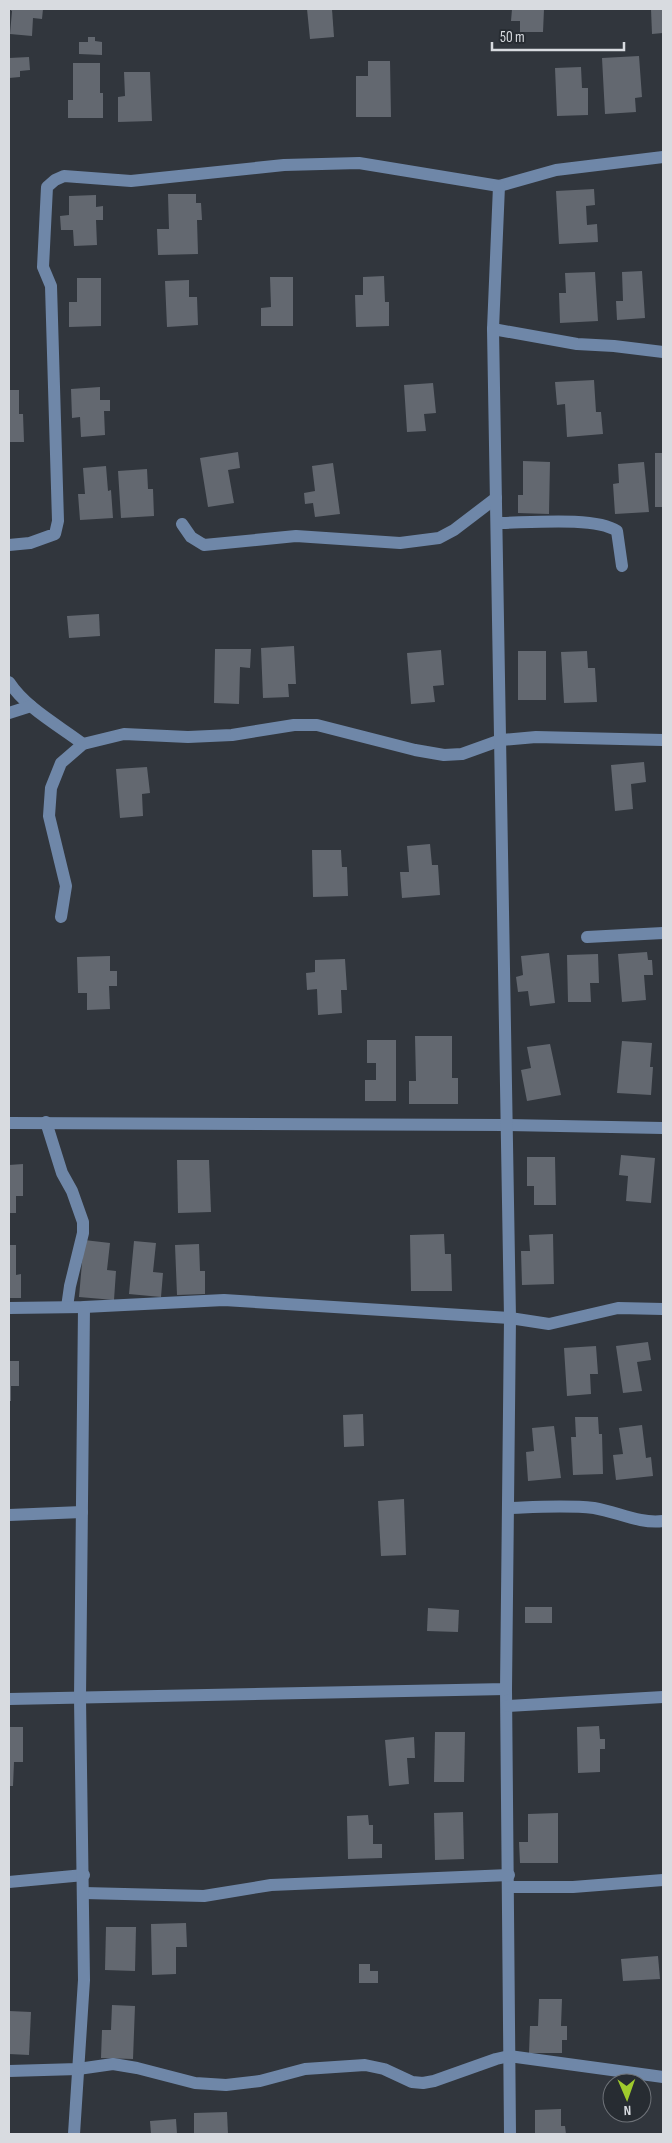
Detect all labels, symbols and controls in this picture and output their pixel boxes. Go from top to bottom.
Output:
scale bar [492,20,624,52]
text: 50 m [500,28,525,47]
north arrow [602,2073,652,2123]
text: N [623,2102,631,2119]

